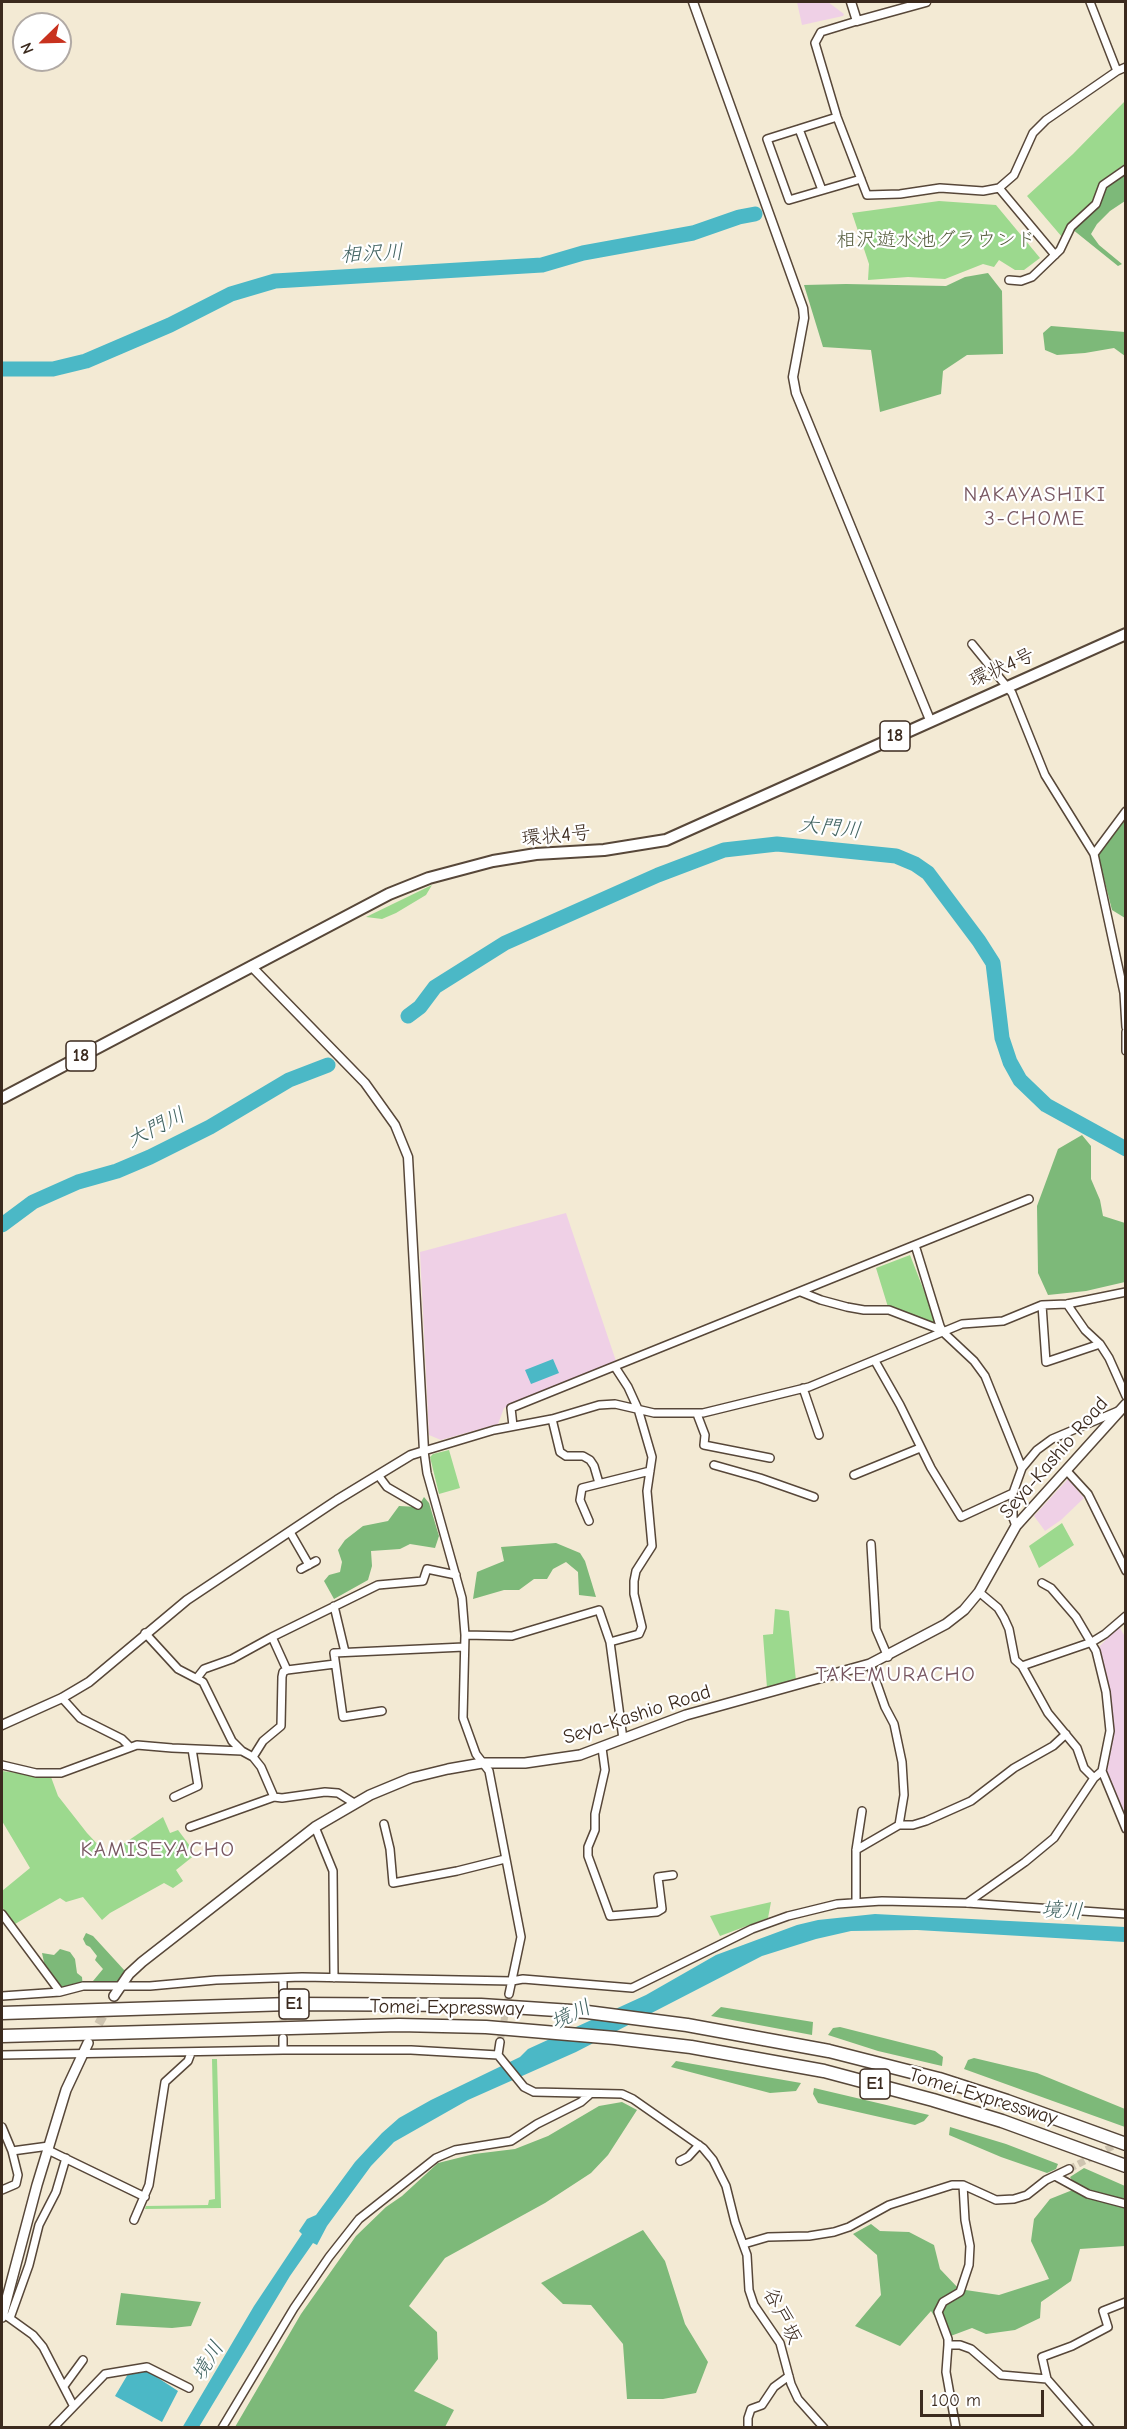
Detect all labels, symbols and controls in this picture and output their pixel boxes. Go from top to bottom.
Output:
north arrow [12,12,72,72]
text: N [17,40,38,57]
park label: 相沢遊水池グラウンド [836,228,1036,252]
water label: 相沢川 [340,240,404,268]
district label: NAKAYASHIKI 3-CHOME [964,482,1106,532]
street label: 環状4号 [965,643,1039,693]
road number: 18 [880,721,910,751]
water label: 大門川 [797,812,863,844]
street label: 環状4号 [520,821,592,851]
road number: 18 [66,1041,96,1071]
water label: 大門川 [122,1102,190,1154]
street label: Seya-Kashio Road [995,1392,1113,1524]
district label: TAKEMURACHO [816,1662,976,1688]
street label: Seya-Kashio Road [560,1680,714,1750]
district label: KAMISEYACHO [81,1837,235,1863]
water label: 境川 [1040,1897,1084,1925]
road number: E1 [279,1989,309,2019]
street label: Tomei Expressway [370,1995,524,2021]
water label: 境川 [547,1995,595,2035]
street label: Tomei Expressway [906,2063,1060,2131]
road number: E1 [860,2069,890,2099]
street label: 谷戸坂 [758,2284,806,2348]
water label: 境川 [186,2337,230,2385]
scale bar [923,2378,1048,2416]
text: 100 m [931,2390,981,2411]

